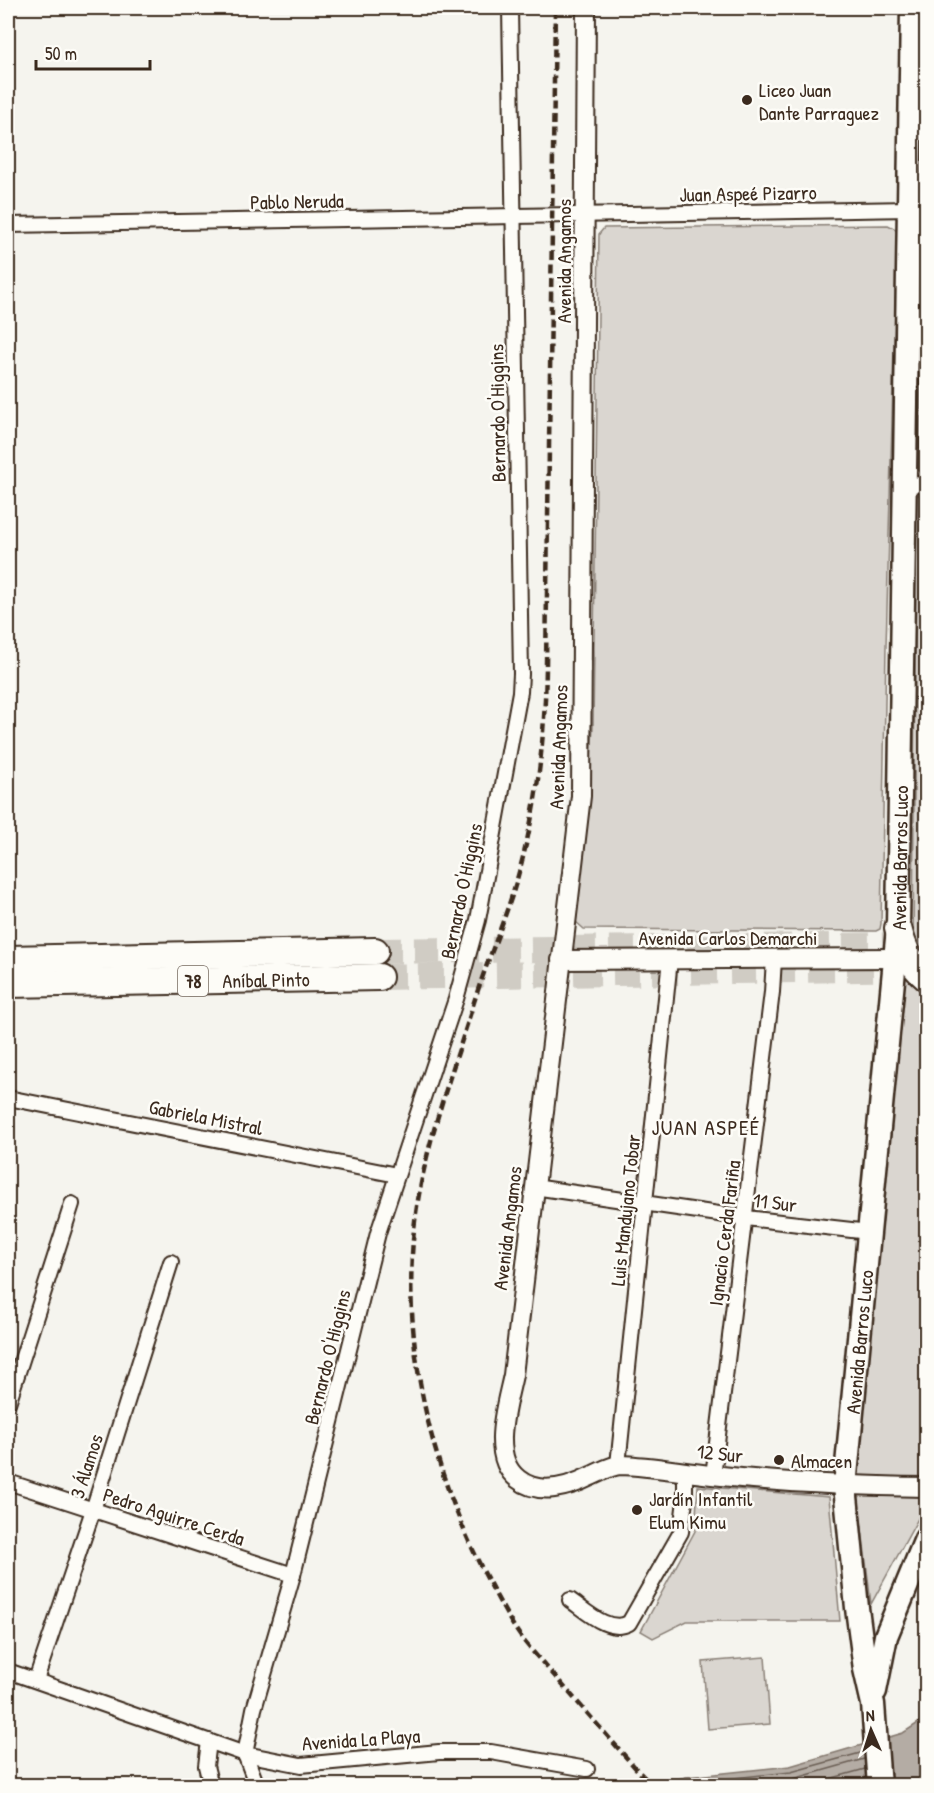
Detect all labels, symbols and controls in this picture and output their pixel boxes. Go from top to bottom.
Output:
scale bar [36,33,150,71]
text: 50 m [45,41,77,66]
place label: Liceo Juan Dante Parraguez [759,76,879,126]
marker: Liceo Juan Dante Parraguez [740,93,754,107]
street label: Juan Aspeé Pizarro [679,178,817,208]
street label: Pablo Neruda [250,187,344,215]
street label: Avenida Angamos [550,199,577,323]
street label: Bernardo O'Higgins [482,343,512,482]
street label: Avenida Angamos [542,684,574,810]
street label: Avenida Barros Luco [884,785,914,930]
street label: Bernardo O'Higgins [433,820,489,961]
street label: Avenida Carlos Demarchi [639,924,817,951]
street label: Aníbal Pinto [222,965,310,993]
road number: 78 [178,966,208,996]
street label: Gabriela Mistral [147,1093,266,1141]
district label: JUAN ASPEÉ [651,1113,761,1142]
street label: Luis Mandujano Tobar [604,1133,646,1287]
street label: Ignacio Cerda Fariña [702,1158,746,1307]
street label: Avenida Angamos [486,1164,528,1291]
street label: 11 Sur [752,1186,799,1218]
street label: Avenida Barros Luco [838,1269,879,1415]
street label: Bernardo O'Higgins [297,1286,357,1427]
street label: 3 Álamos [63,1430,109,1501]
street label: 12 Sur [696,1437,745,1469]
place label: Almacen [791,1447,852,1474]
marker: Almacen [772,1453,786,1467]
street label: Pedro Aguirre Cerda [100,1480,248,1552]
place label: Jardín Infantil Elum Kimu [649,1485,753,1535]
marker: Jardín Infantil Elum Kimu [630,1503,644,1517]
north arrow [841,1700,901,1760]
text: N [865,1704,876,1726]
street label: Avenida La Playa [301,1721,421,1757]

